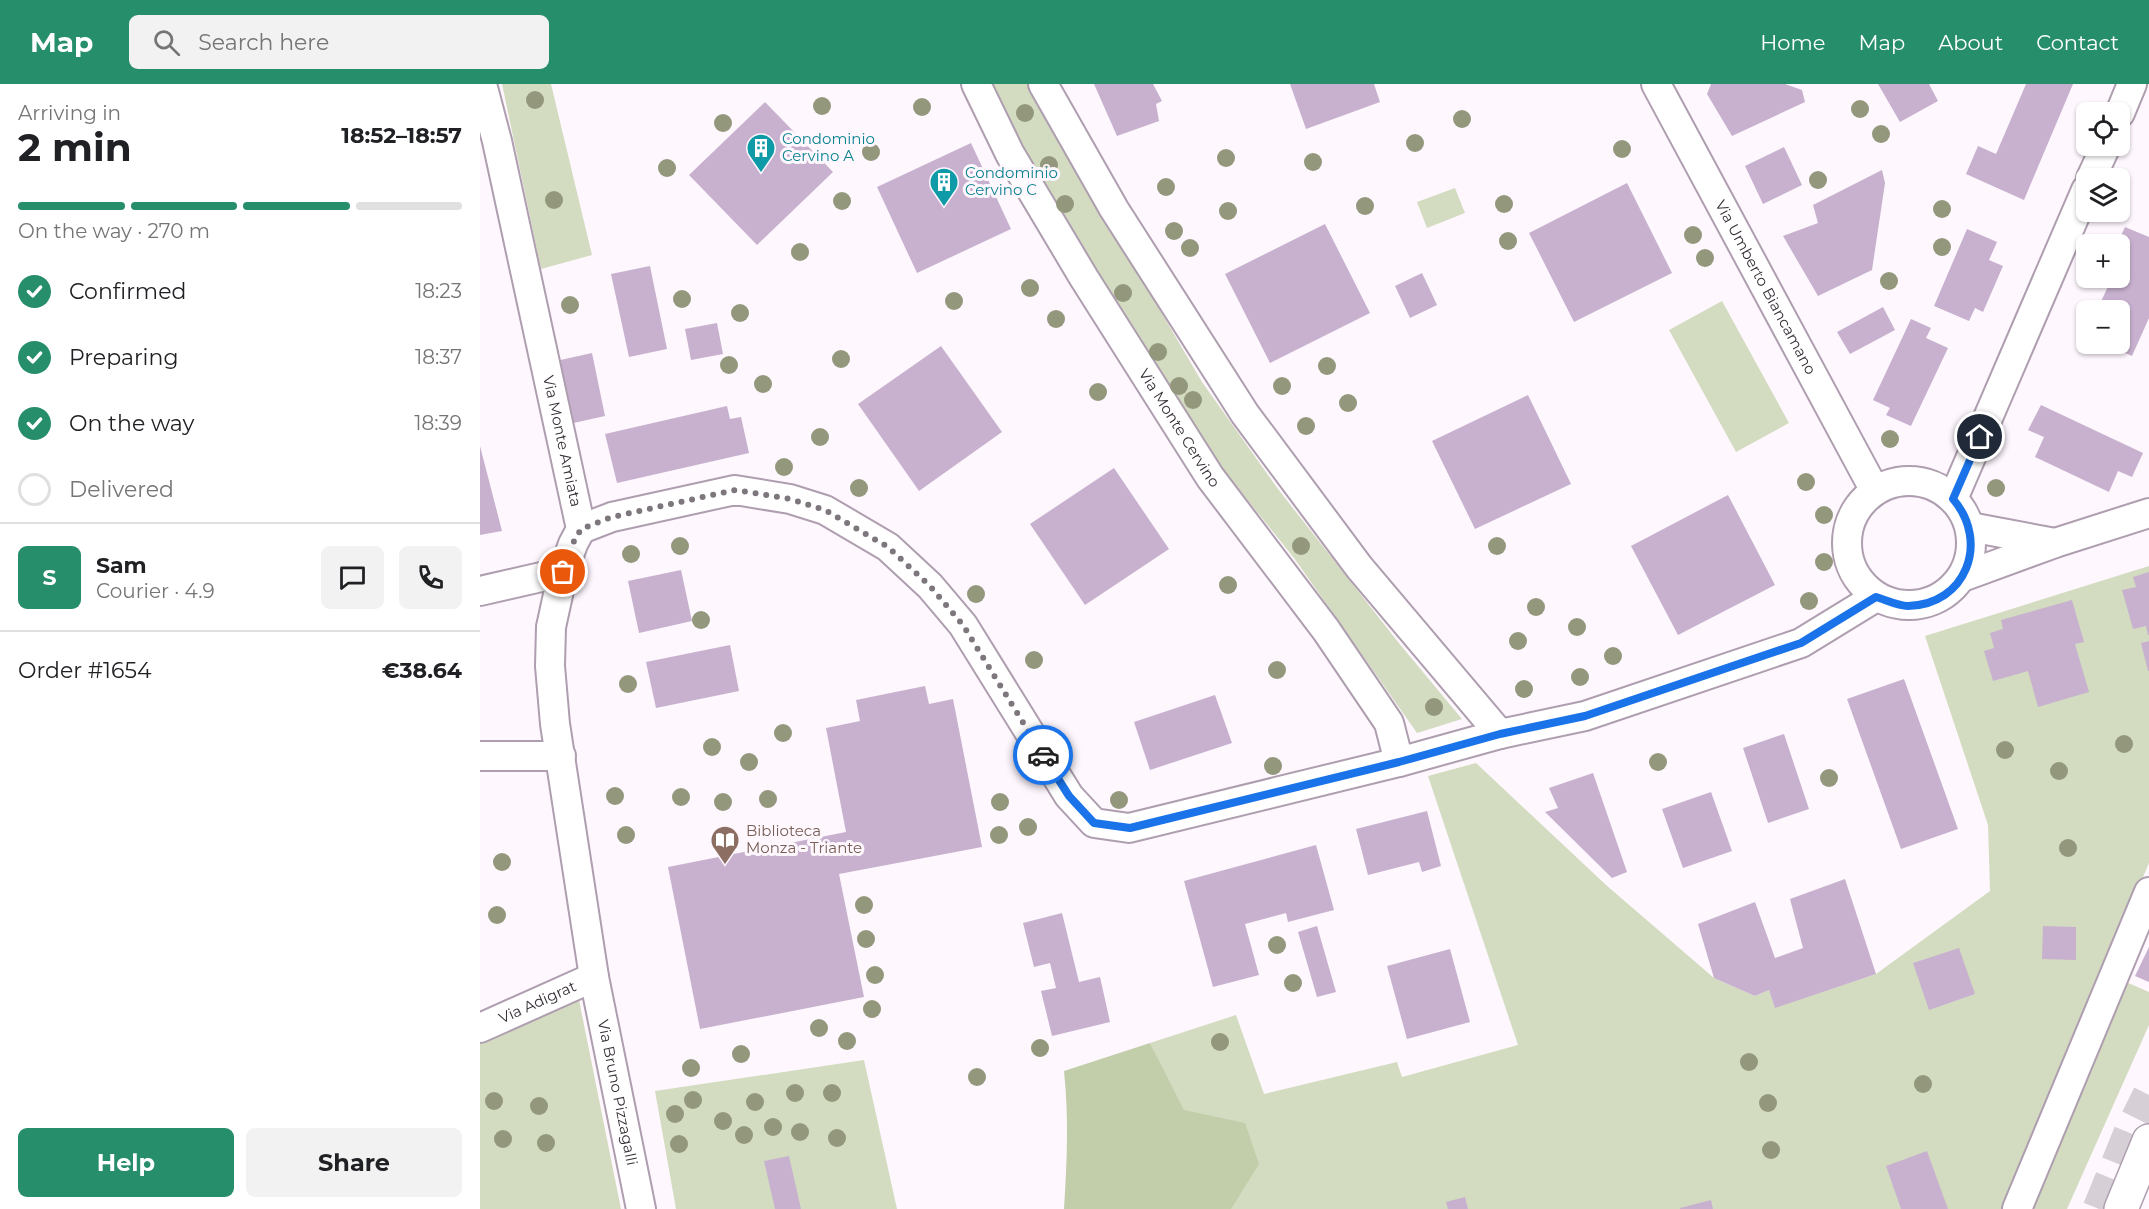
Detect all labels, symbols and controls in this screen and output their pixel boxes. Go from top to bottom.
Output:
search box [129,15,549,69]
text: Map [30,25,93,59]
icon: search [150,26,183,59]
text: Search here [198,29,329,56]
text: Home [1760,30,1825,55]
text: Map [1858,30,1905,55]
text: About [1938,30,2003,55]
text: Contact [2036,30,2119,55]
text: Arriving in [18,101,121,125]
map controls [2076,102,2130,354]
button: locate [2076,102,2130,156]
text: 18:52–18:57 [341,122,462,149]
text: 2 min [18,123,132,171]
place label: Condominio Cervino A [782,129,875,165]
building icon: Condominio Cervino A [745,132,777,174]
place label: Condominio Cervino C [965,163,1058,199]
building icon: Condominio Cervino C [928,166,960,208]
button: layers [2076,168,2130,222]
street label: Via Umberto Biancamano [1711,197,1821,378]
text: On the way · 270 m [18,219,210,243]
button: + [2076,234,2130,288]
icon: check [18,275,51,308]
text: Confirmed [69,278,186,305]
text: 18:23 [415,279,462,303]
button: − [2076,300,2130,354]
icon: check [18,341,51,374]
text: Preparing [69,344,178,371]
text: 18:37 [415,345,462,369]
street label: Via Monte Cervino [1135,365,1224,491]
street label: Via Monte Amiata [539,374,586,508]
icon: check [18,407,51,440]
text: On the way [69,410,194,437]
text: 18:39 [414,411,462,435]
pin [1954,411,2005,462]
icon: home [1963,420,1996,453]
text: Delivered [69,476,174,503]
button: chat [321,546,384,609]
button: phone [399,546,462,609]
pin [537,546,588,597]
text: Sam [96,552,147,579]
icon: bag [546,555,579,588]
text: S [42,564,57,591]
text: Courier · 4.9 [96,579,215,603]
text: Order #1654 [18,657,151,684]
text: €38.64 [382,657,462,684]
courier [1013,725,1073,785]
icon: car [1027,739,1060,772]
place label: Biblioteca Monza - Triante [746,821,862,857]
library icon: Biblioteca Monza - Triante [709,824,741,866]
street label: Via Adigrat [496,976,579,1027]
street label: Via Bruno Pizzagalli [594,1018,642,1167]
button: Help [18,1128,234,1197]
button: Share [246,1128,462,1197]

